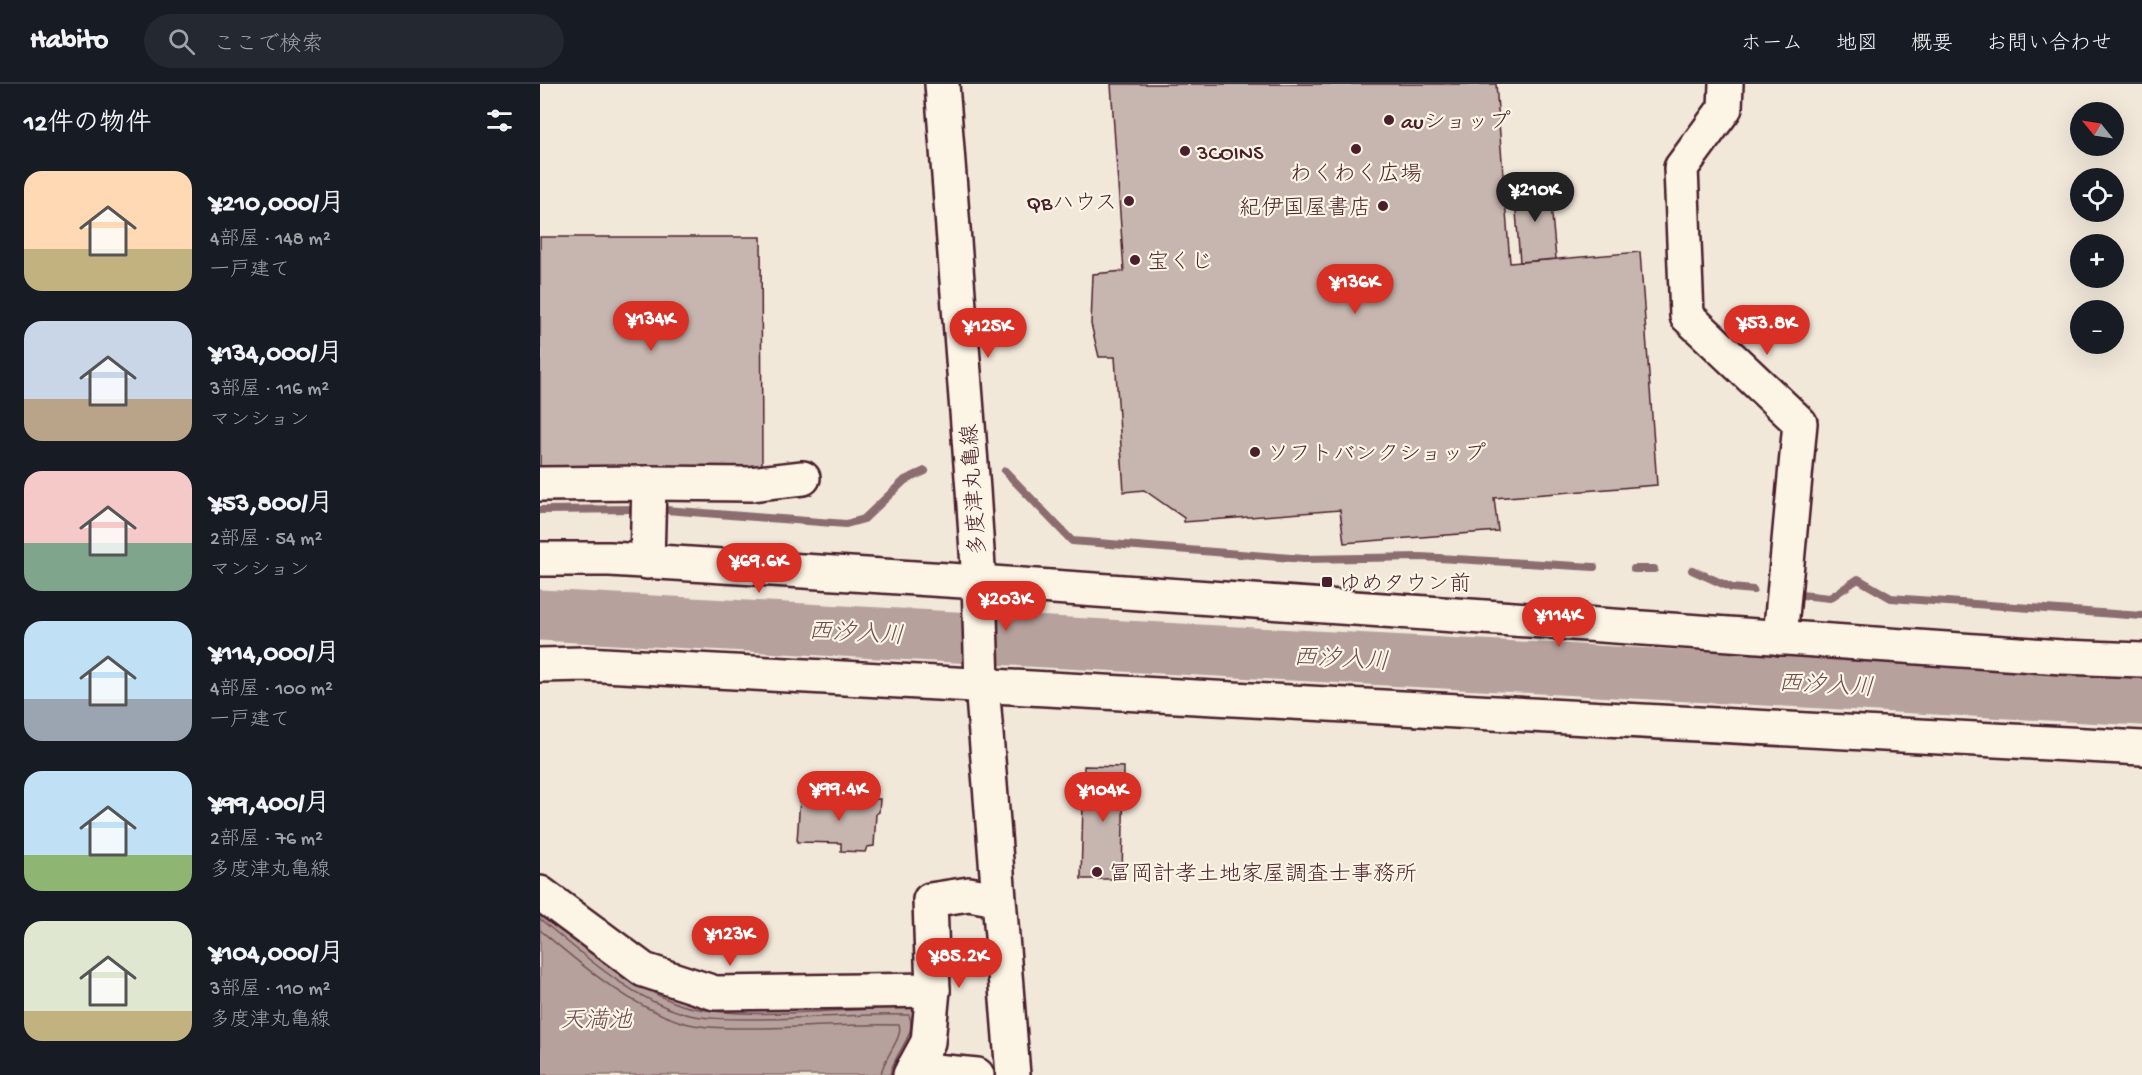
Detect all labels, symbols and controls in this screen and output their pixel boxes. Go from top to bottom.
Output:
search box [144,14,564,68]
text: Habito [30,25,108,58]
icon: search [165,25,198,58]
text: ここで検索 [213,33,323,59]
text: ホーム [1741,33,1803,58]
text: 地図 [1836,33,1878,58]
text: 概要 [1911,33,1953,58]
text: お問い合わせ [1986,33,2112,58]
north arrow [2070,102,2124,156]
map controls [2070,102,2124,354]
icon: filters [483,104,516,137]
text: 12件の物件 [24,110,151,141]
place label: auショップ [1401,110,1511,137]
marker: auショップ [1382,113,1396,127]
place label: 3COINS [1196,142,1264,168]
marker: わくわく広場 [1349,142,1363,156]
marker: 3COINS [1178,144,1192,158]
place label: わくわく広場 [1290,162,1422,189]
button: locate [2070,168,2124,222]
pin: ¥210K [1493,172,1577,223]
text: ¥210K [1510,180,1560,203]
text: ¥210,000/月 [210,190,345,221]
place label: QBハウス [1026,192,1117,218]
marker: QBハウス [1122,194,1136,208]
icon: home [72,195,144,267]
place label: 紀伊国屋書店 [1239,195,1371,223]
marker: 紀伊国屋書店 [1376,199,1390,213]
text: 4部屋 · 148 m² [210,229,331,252]
button: + [2070,234,2124,288]
place label: 宝くじ [1147,250,1213,277]
marker: 宝くじ [1128,253,1142,267]
text: 一戸建て [210,260,290,283]
pin: ¥136K [1313,264,1397,315]
text: ¥136K [1331,272,1379,295]
button: − [2070,300,2124,354]
pin: ¥134K [609,301,693,352]
pin: ¥53.8K [1718,305,1816,356]
pin: ¥125K [946,308,1030,359]
text: ¥134K [627,309,675,332]
text: ¥53.8K [1738,313,1796,336]
text: ¥125K [964,316,1012,339]
text: ¥134,000/月 [210,340,343,371]
icon: home [72,345,144,417]
text: 3部屋 · 116 m² [210,379,329,402]
text: マンション [210,410,309,433]
street label: 多度津丸亀線 [956,423,994,557]
place label: ソフトバンクショップ [1267,442,1486,469]
marker: ソフトバンクショップ [1248,445,1262,459]
text: ¥53,800/月 [210,490,333,521]
icon: home [72,495,144,567]
text: 2部屋 · 54 m² [210,529,322,552]
pin: ¥69.6K [710,543,808,594]
text: ¥69.6K [731,551,787,574]
text: マンション [210,560,309,583]
place label: ゆめタウン前 [1339,572,1471,599]
marker: ゆめタウン前 [1320,575,1334,589]
pin: ¥203K [964,581,1048,632]
text: ¥203K [980,589,1032,612]
pin: ¥114K [1517,597,1601,648]
text: ¥114K [1536,605,1582,628]
water label: 西汐入川 [807,618,905,652]
text: ¥114,000/月 [210,640,340,671]
water label: 西汐入川 [1292,644,1390,678]
icon: home [72,645,144,717]
water label: 西汐入川 [1777,670,1875,704]
text: 4部屋 · 100 m² [210,679,333,702]
text: 一戸建て [210,710,290,733]
pin: ¥99.4K [790,771,888,822]
pin: ¥104K [1061,772,1145,823]
text: ¥99.4K [811,779,867,802]
text: ¥104K [1078,780,1128,803]
text: ¥99,400/月 [210,790,330,821]
icon: home [72,795,144,867]
text: 2部屋 · 76 m² [210,829,323,852]
text: 多度津丸亀線 [210,860,330,883]
place label: 冨岡計孝土地家屋調査士事務所 [1109,862,1417,889]
marker: 冨岡計孝土地家屋調査士事務所 [1090,865,1104,879]
pin: ¥123K [688,916,772,967]
text: ¥123K [706,924,754,947]
pin: ¥85.2K [910,938,1008,989]
text: ¥104,000/月 [210,940,344,971]
icon: home [72,945,144,1017]
text: ¥85.2K [930,946,988,969]
text: 3部屋 · 110 m² [210,979,331,1002]
water label: 天満池 [560,1007,633,1037]
text: 多度津丸亀線 [210,1010,330,1033]

